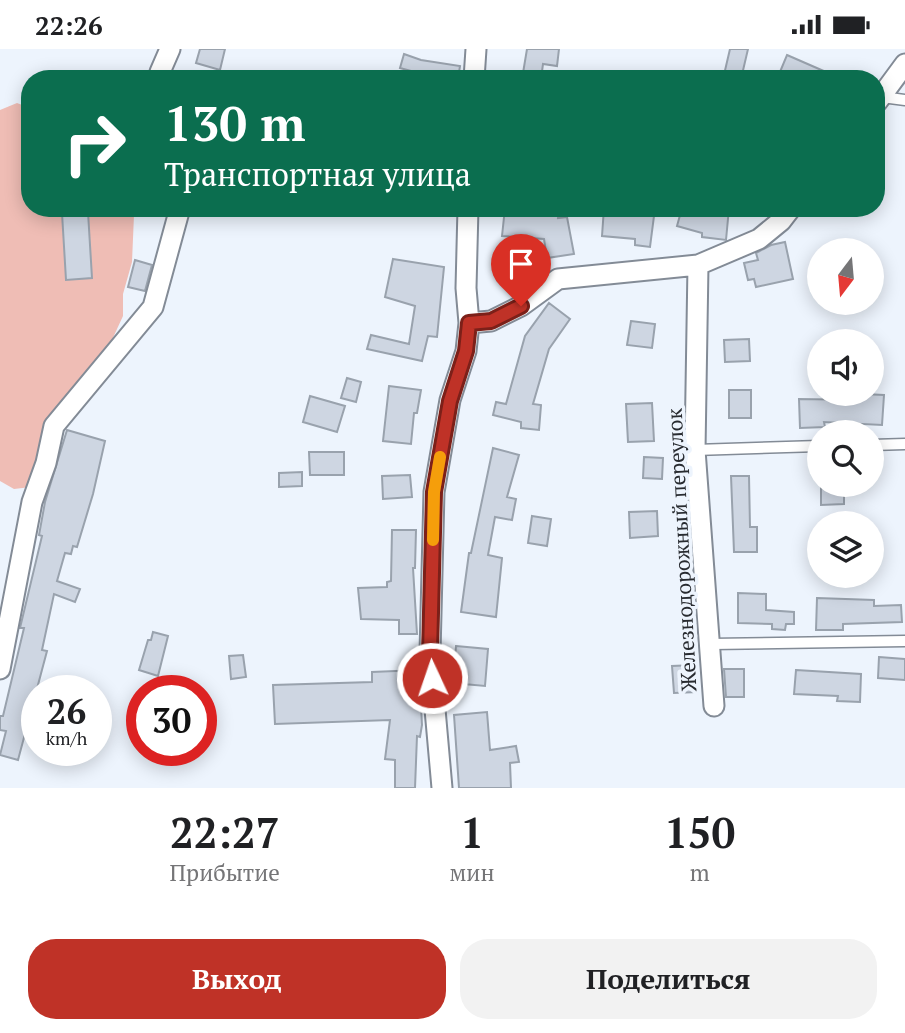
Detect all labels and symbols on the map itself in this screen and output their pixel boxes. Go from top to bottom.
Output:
pin [491,234,551,306]
north arrow [807,238,884,315]
street label: Железнодорожный переулок [660,407,702,692]
position arrow [395,641,469,715]
speed limit sign: 30 [126,675,217,766]

